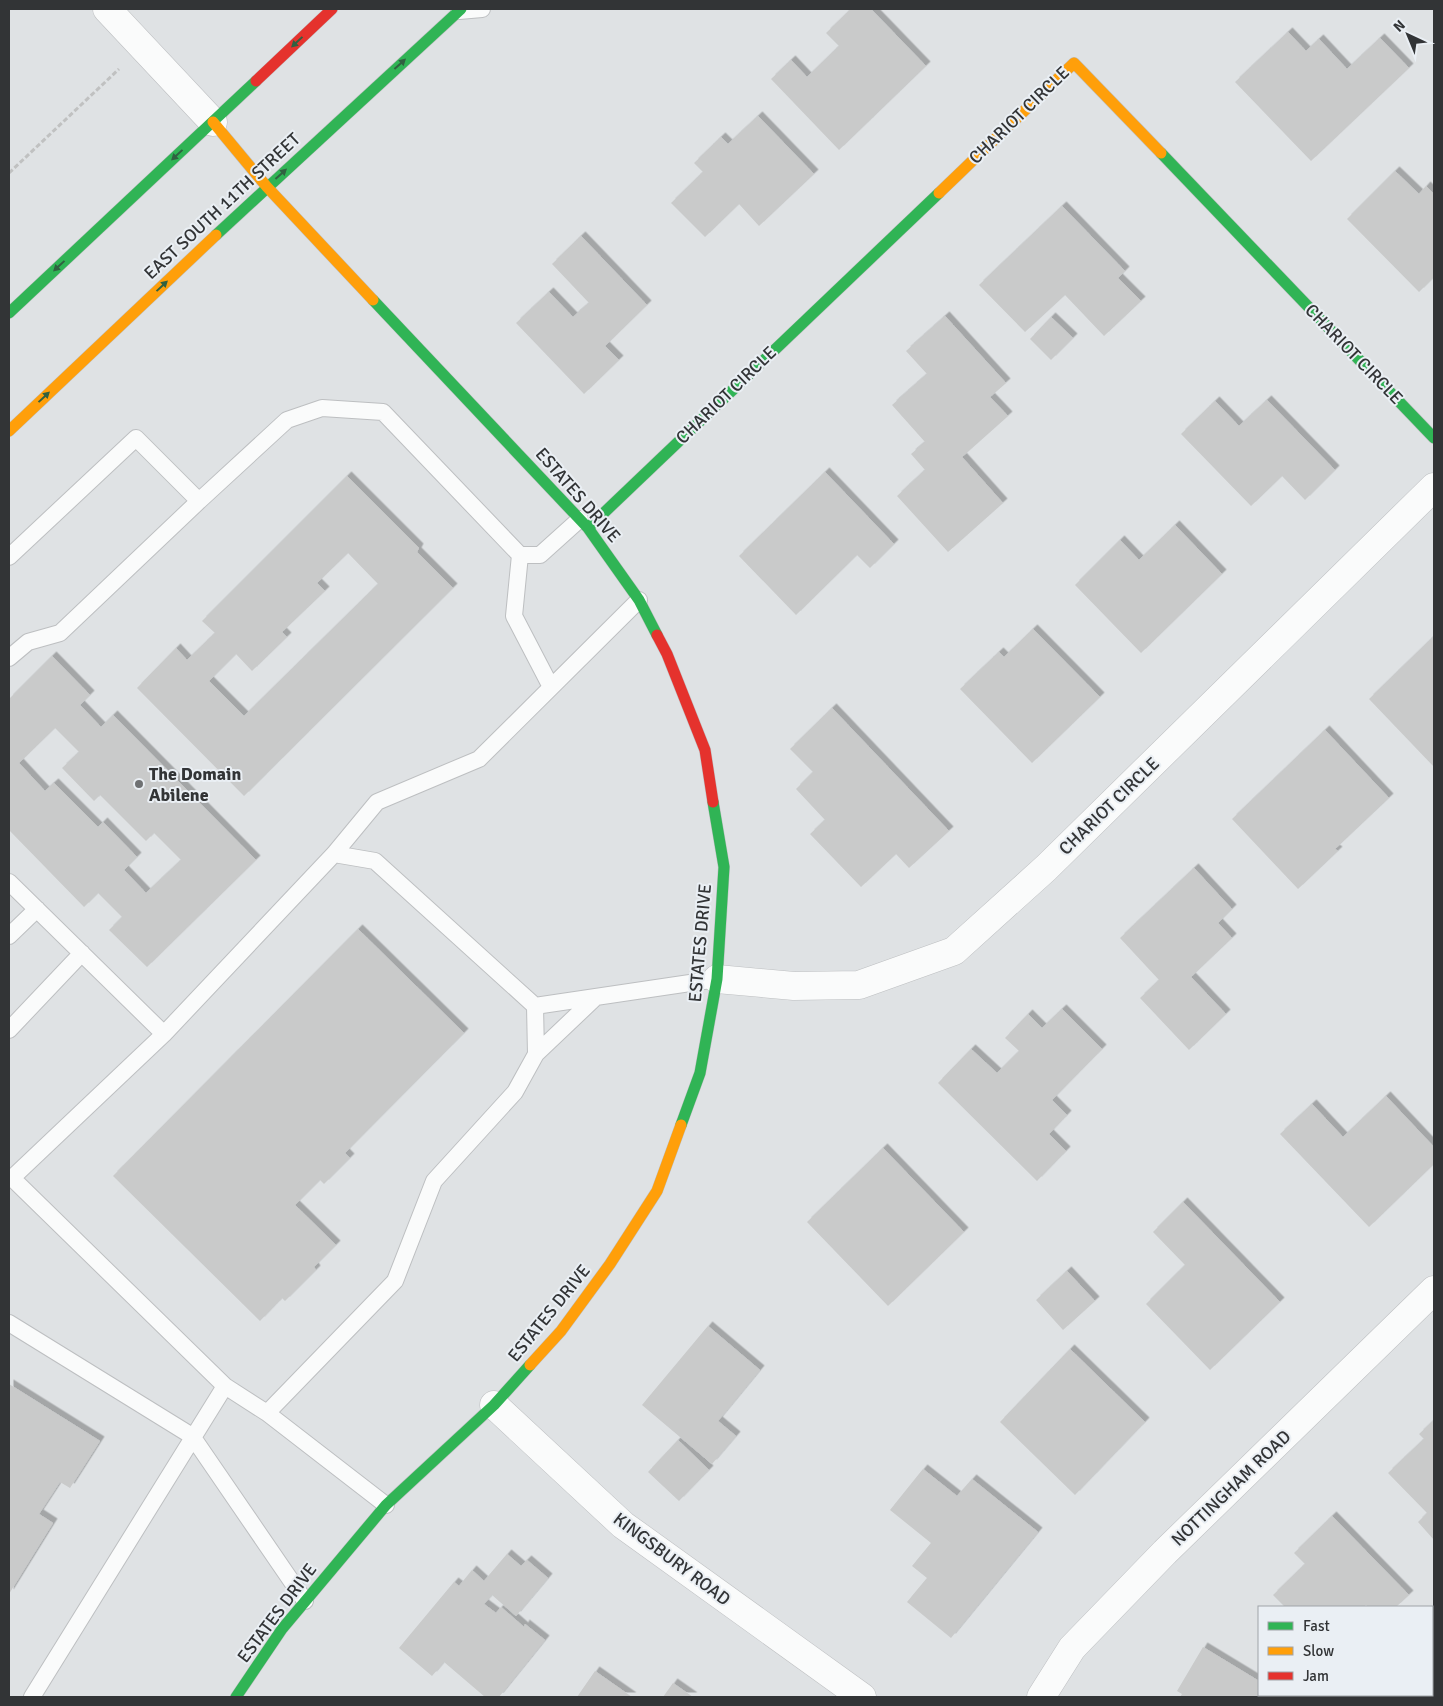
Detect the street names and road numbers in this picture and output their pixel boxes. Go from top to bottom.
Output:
street label: CHARIOT CIRCLE [964,62,1074,168]
street label: EAST SOUTH 11TH STREET [139,128,305,284]
street label: CHARIOT CIRCLE [1301,299,1407,409]
street label: CHARIOT CIRCLE [671,342,781,448]
street label: ESTATES DRIVE [531,443,625,547]
street label: CHARIOT CIRCLE [1054,753,1164,859]
street label: ESTATES DRIVE [684,883,716,1003]
street label: ESTATES DRIVE [503,1260,595,1366]
street label: NOTTINGHAM ROAD [1167,1425,1295,1551]
street label: KINGSBURY ROAD [609,1508,735,1610]
street label: ESTATES DRIVE [233,1559,321,1667]

